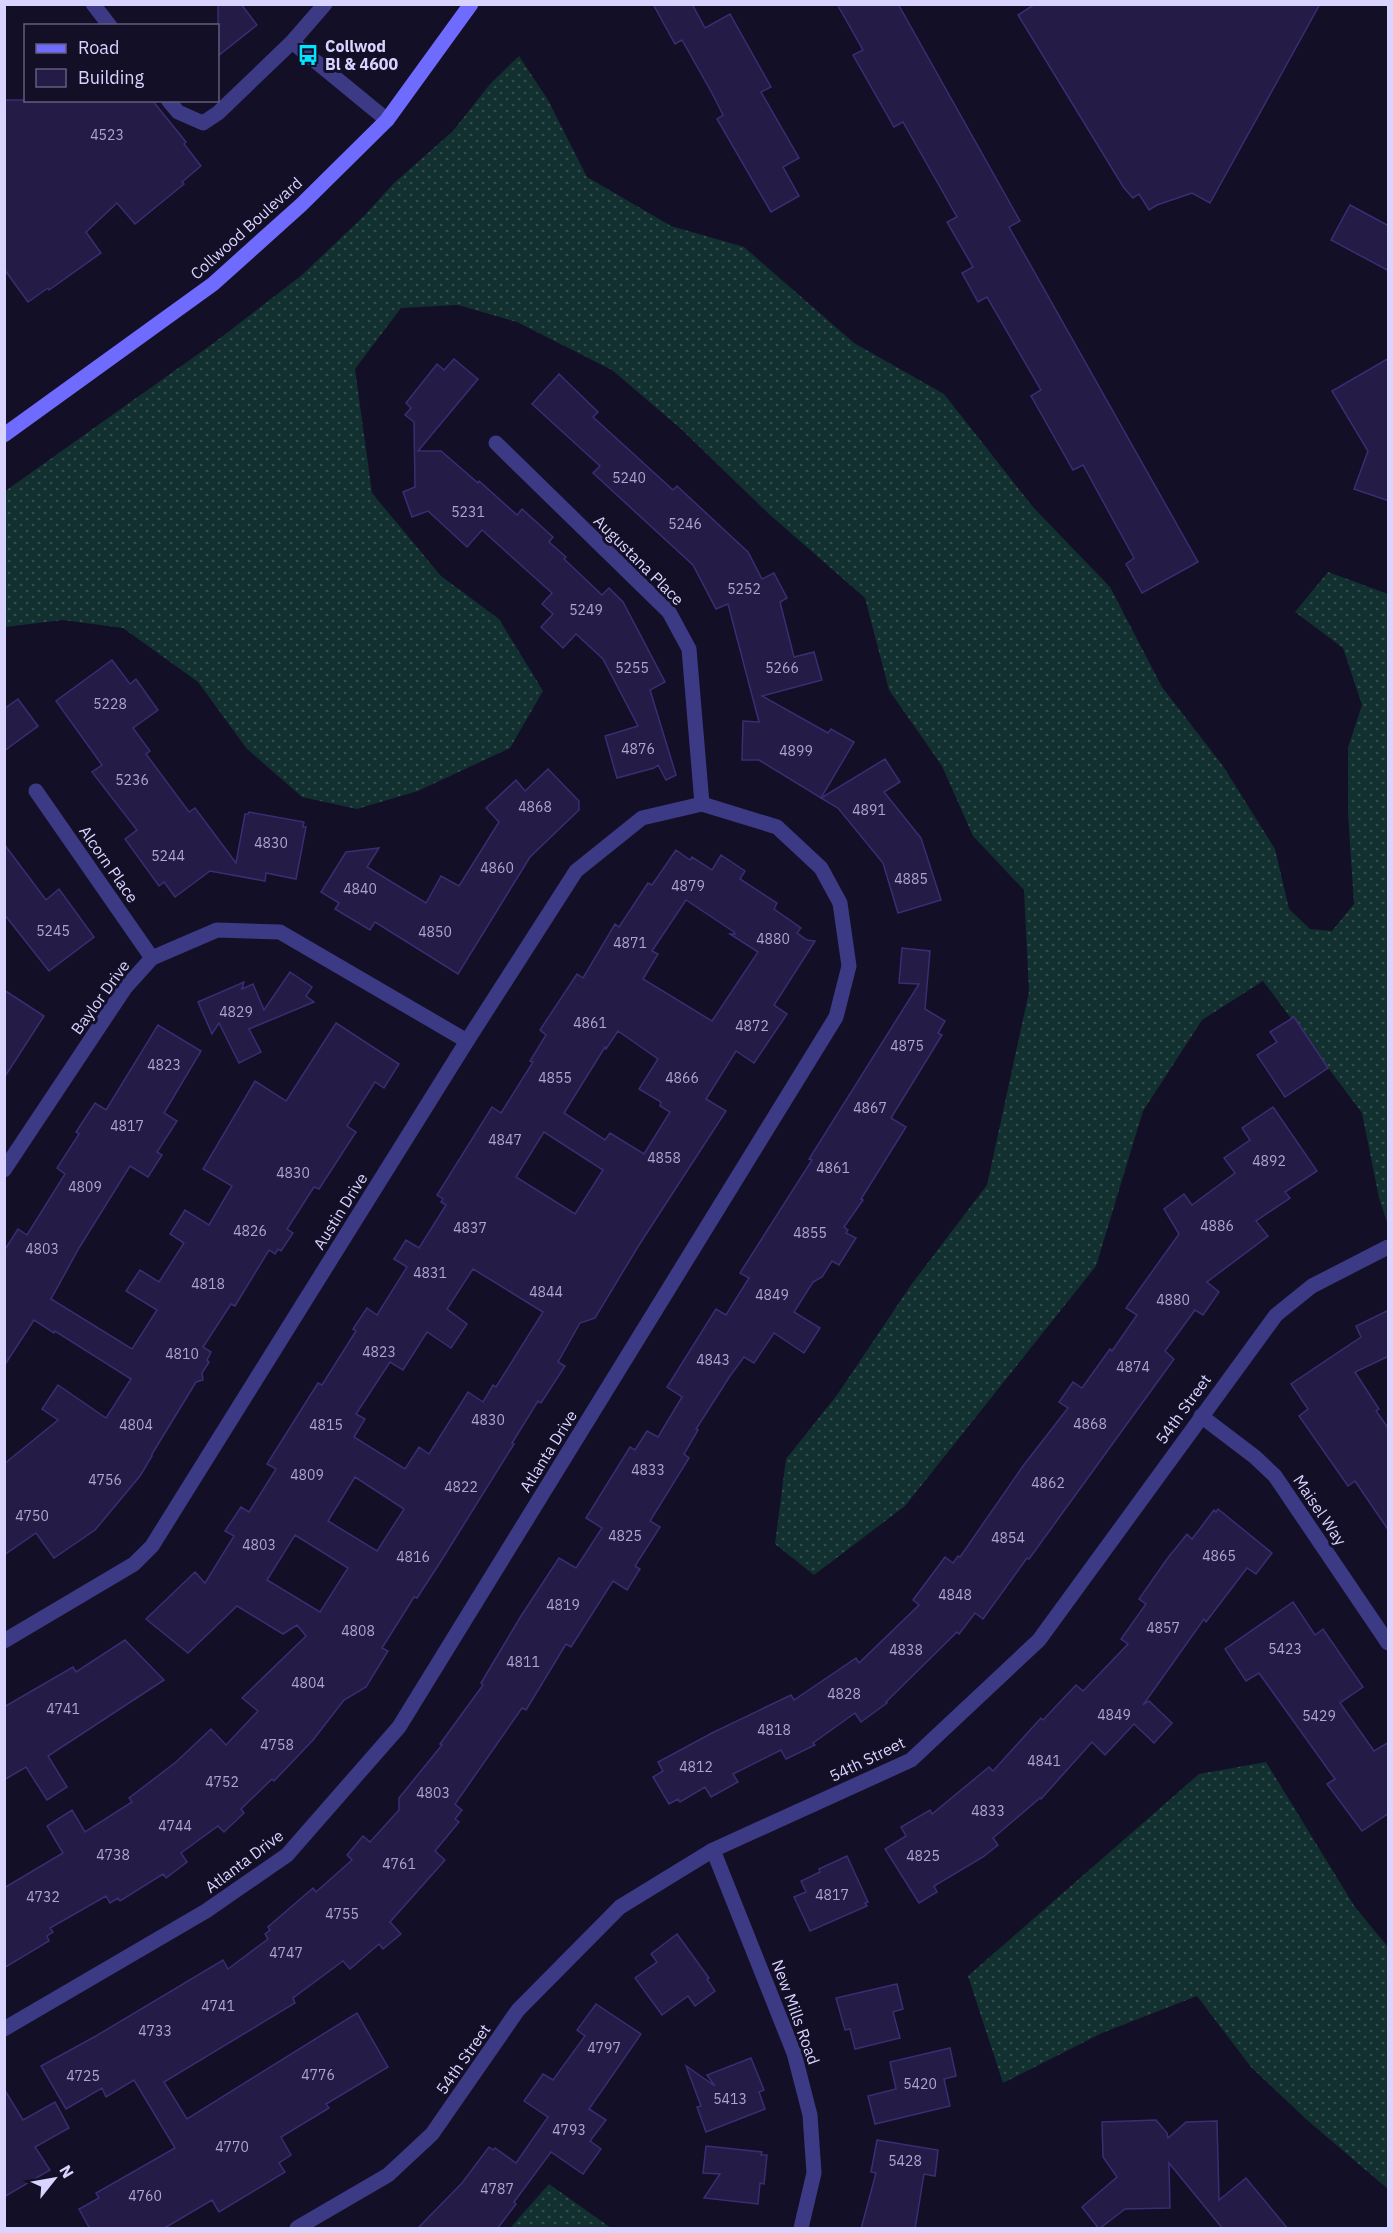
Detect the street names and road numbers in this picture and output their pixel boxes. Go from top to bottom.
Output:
street label: Collwood Boulevard [186,173,306,283]
street label: Augustana Place [590,511,688,609]
street label: Alcorn Place [75,822,143,907]
street label: Baylor Drive [66,956,134,1038]
street label: Austin Drive [309,1169,372,1253]
street label: 54th Street [1151,1370,1215,1448]
street label: Atlanta Drive [515,1406,581,1496]
street label: Maisel Way [1289,1471,1351,1549]
street label: 54th Street [826,1732,908,1786]
street label: Atlanta Drive [201,1825,287,1897]
street label: New Mills Road [768,1957,824,2067]
street label: 54th Street [431,2020,495,2098]

